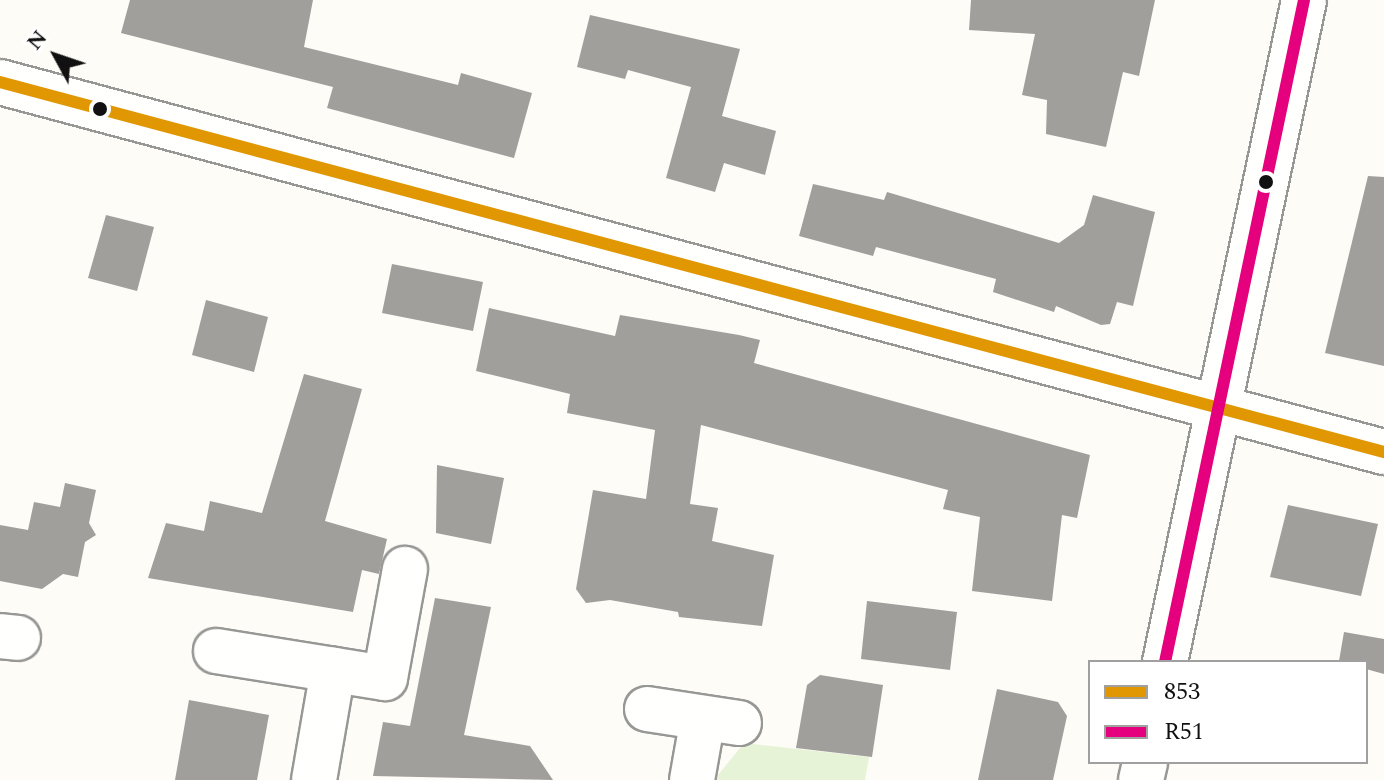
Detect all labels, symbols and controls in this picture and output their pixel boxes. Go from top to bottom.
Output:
north arrow [16,16,96,96]
text: N [19,23,56,58]
unlabelled marker [92,101,108,117]
unlabelled marker [1258,174,1274,190]
legend [1088,660,1368,764]
text: 853 [1164,674,1200,710]
text: R51 [1164,714,1204,750]

